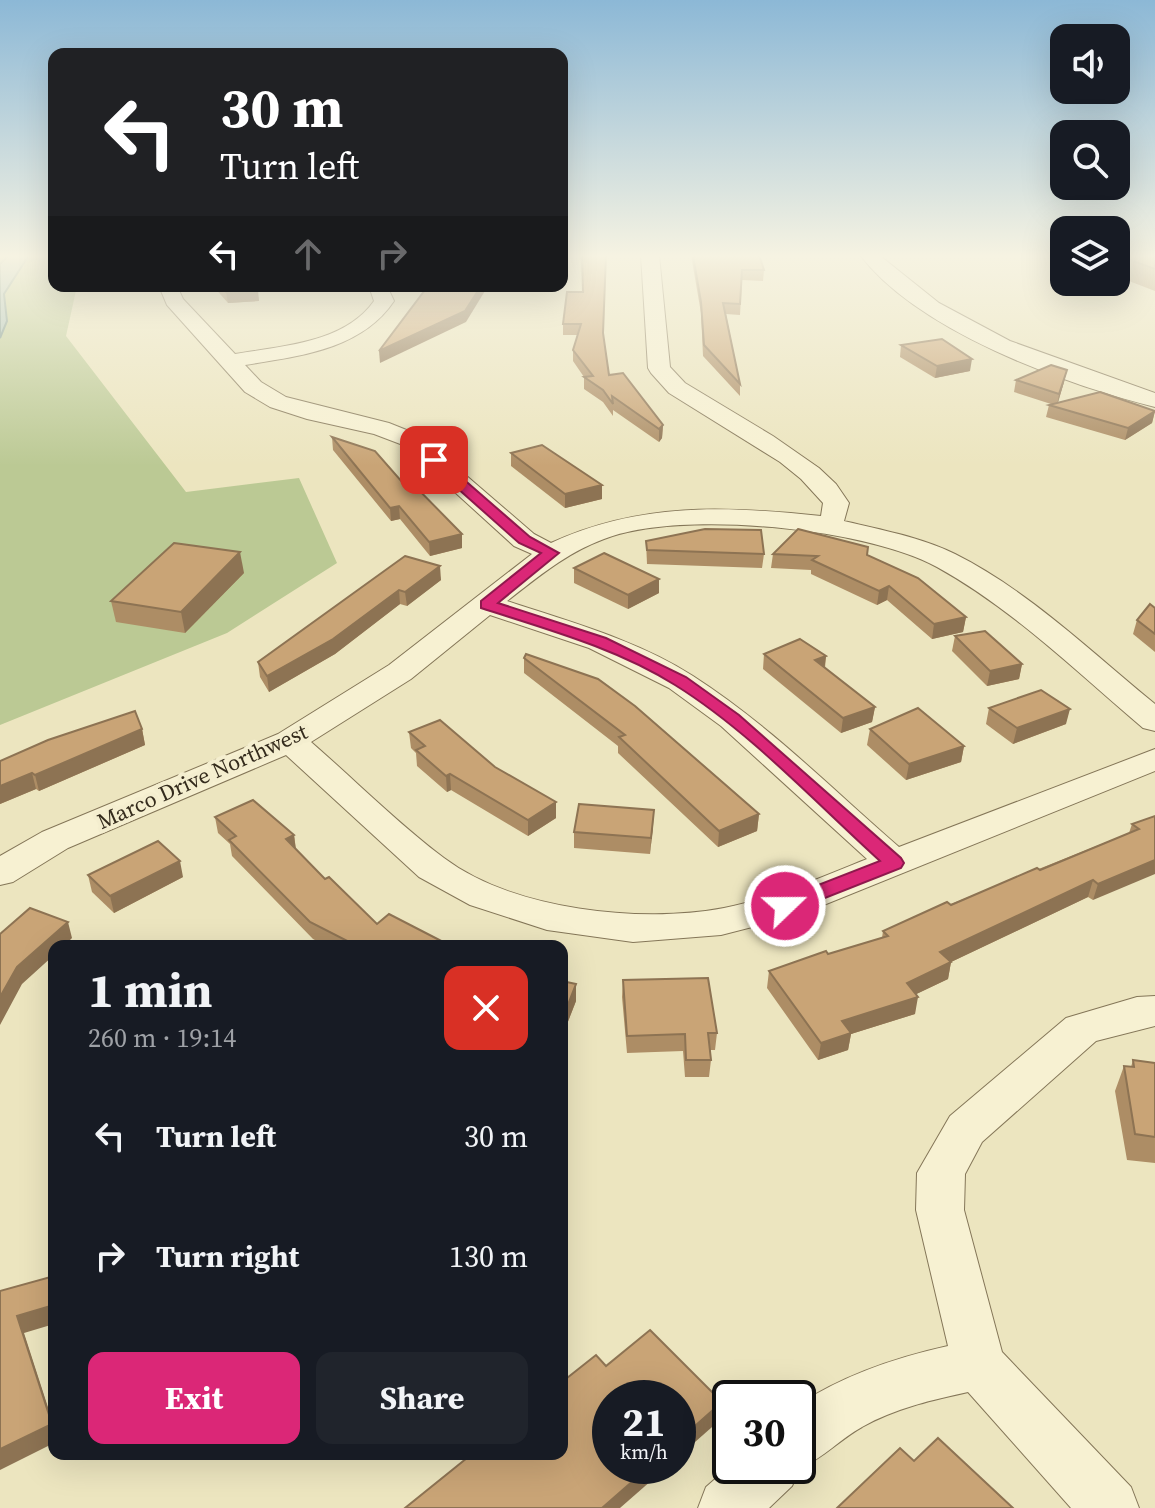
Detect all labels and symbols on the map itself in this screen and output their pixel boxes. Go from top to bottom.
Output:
pin [400,426,468,494]
street label: Marco Drive Northwest [92,716,313,836]
position arrow [743,864,827,948]
speed limit sign: 30 [712,1380,816,1484]

